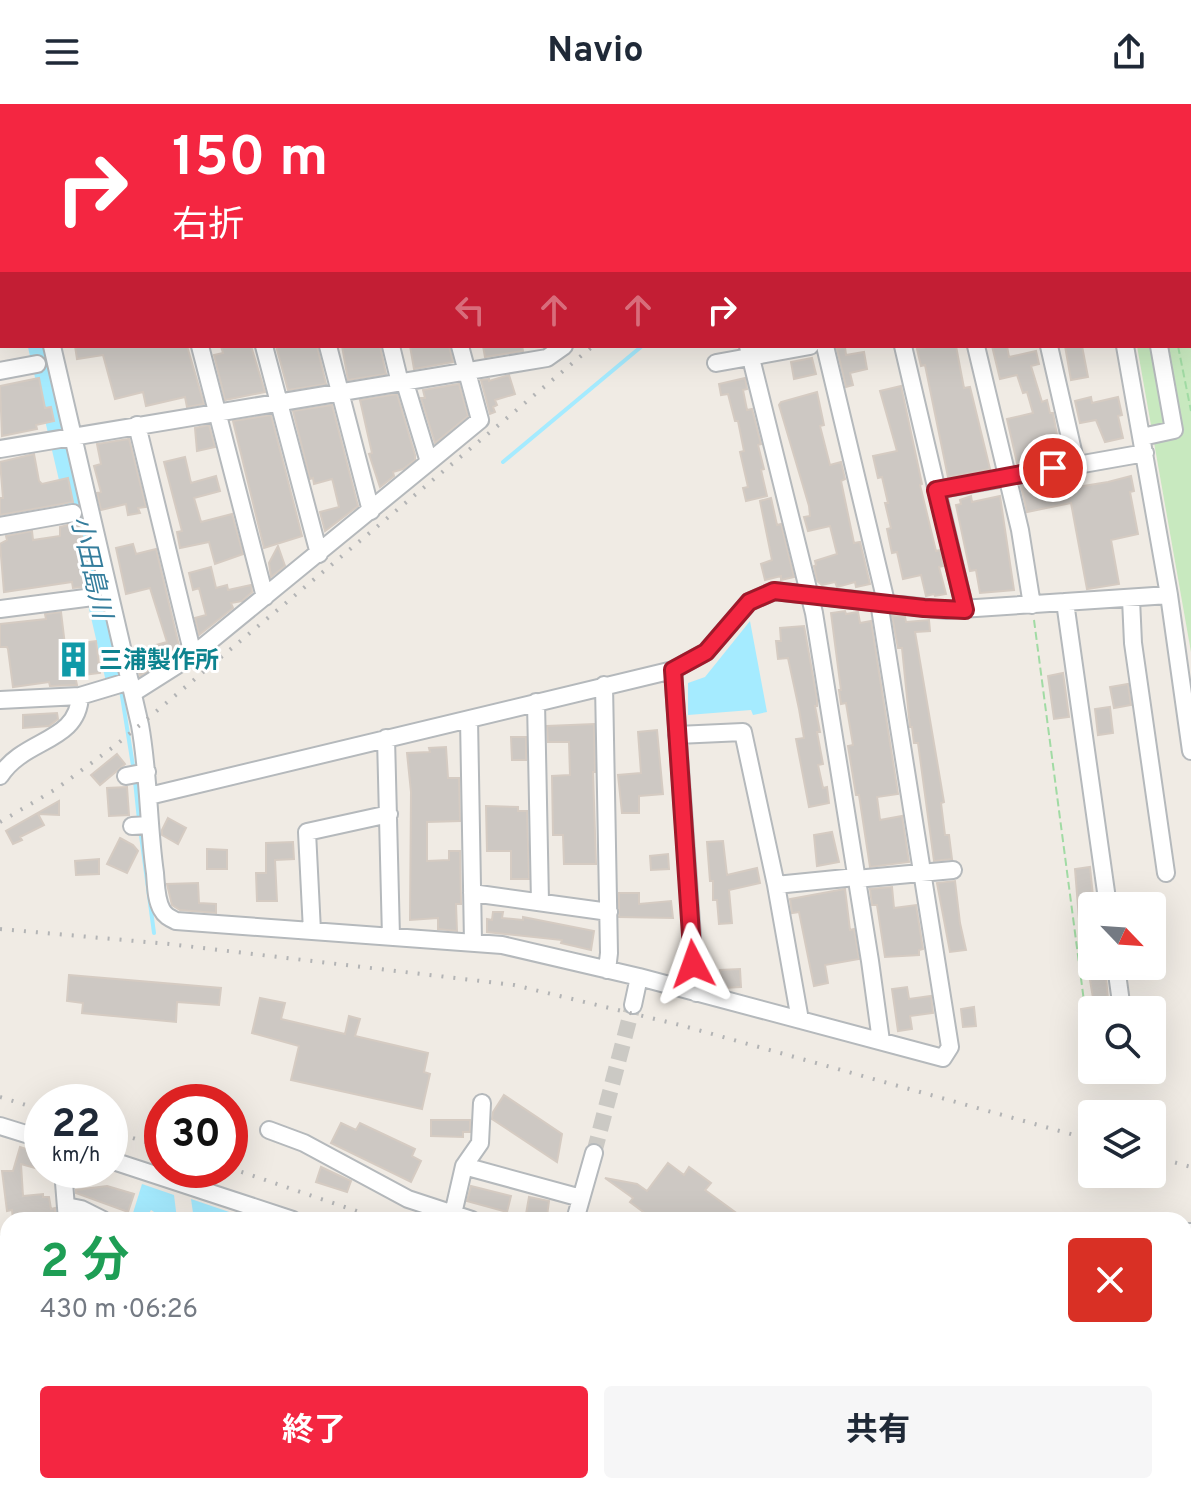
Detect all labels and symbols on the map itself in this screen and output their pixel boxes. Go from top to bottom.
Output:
pin [1019,434,1087,502]
water label: 小田島川 [62,513,118,625]
building icon: 三浦製作所 [54,641,92,679]
place label: 三浦製作所 [99,647,219,677]
north arrow [1078,892,1166,980]
position arrow [651,922,735,1006]
speed limit sign: 30 [144,1084,248,1188]

